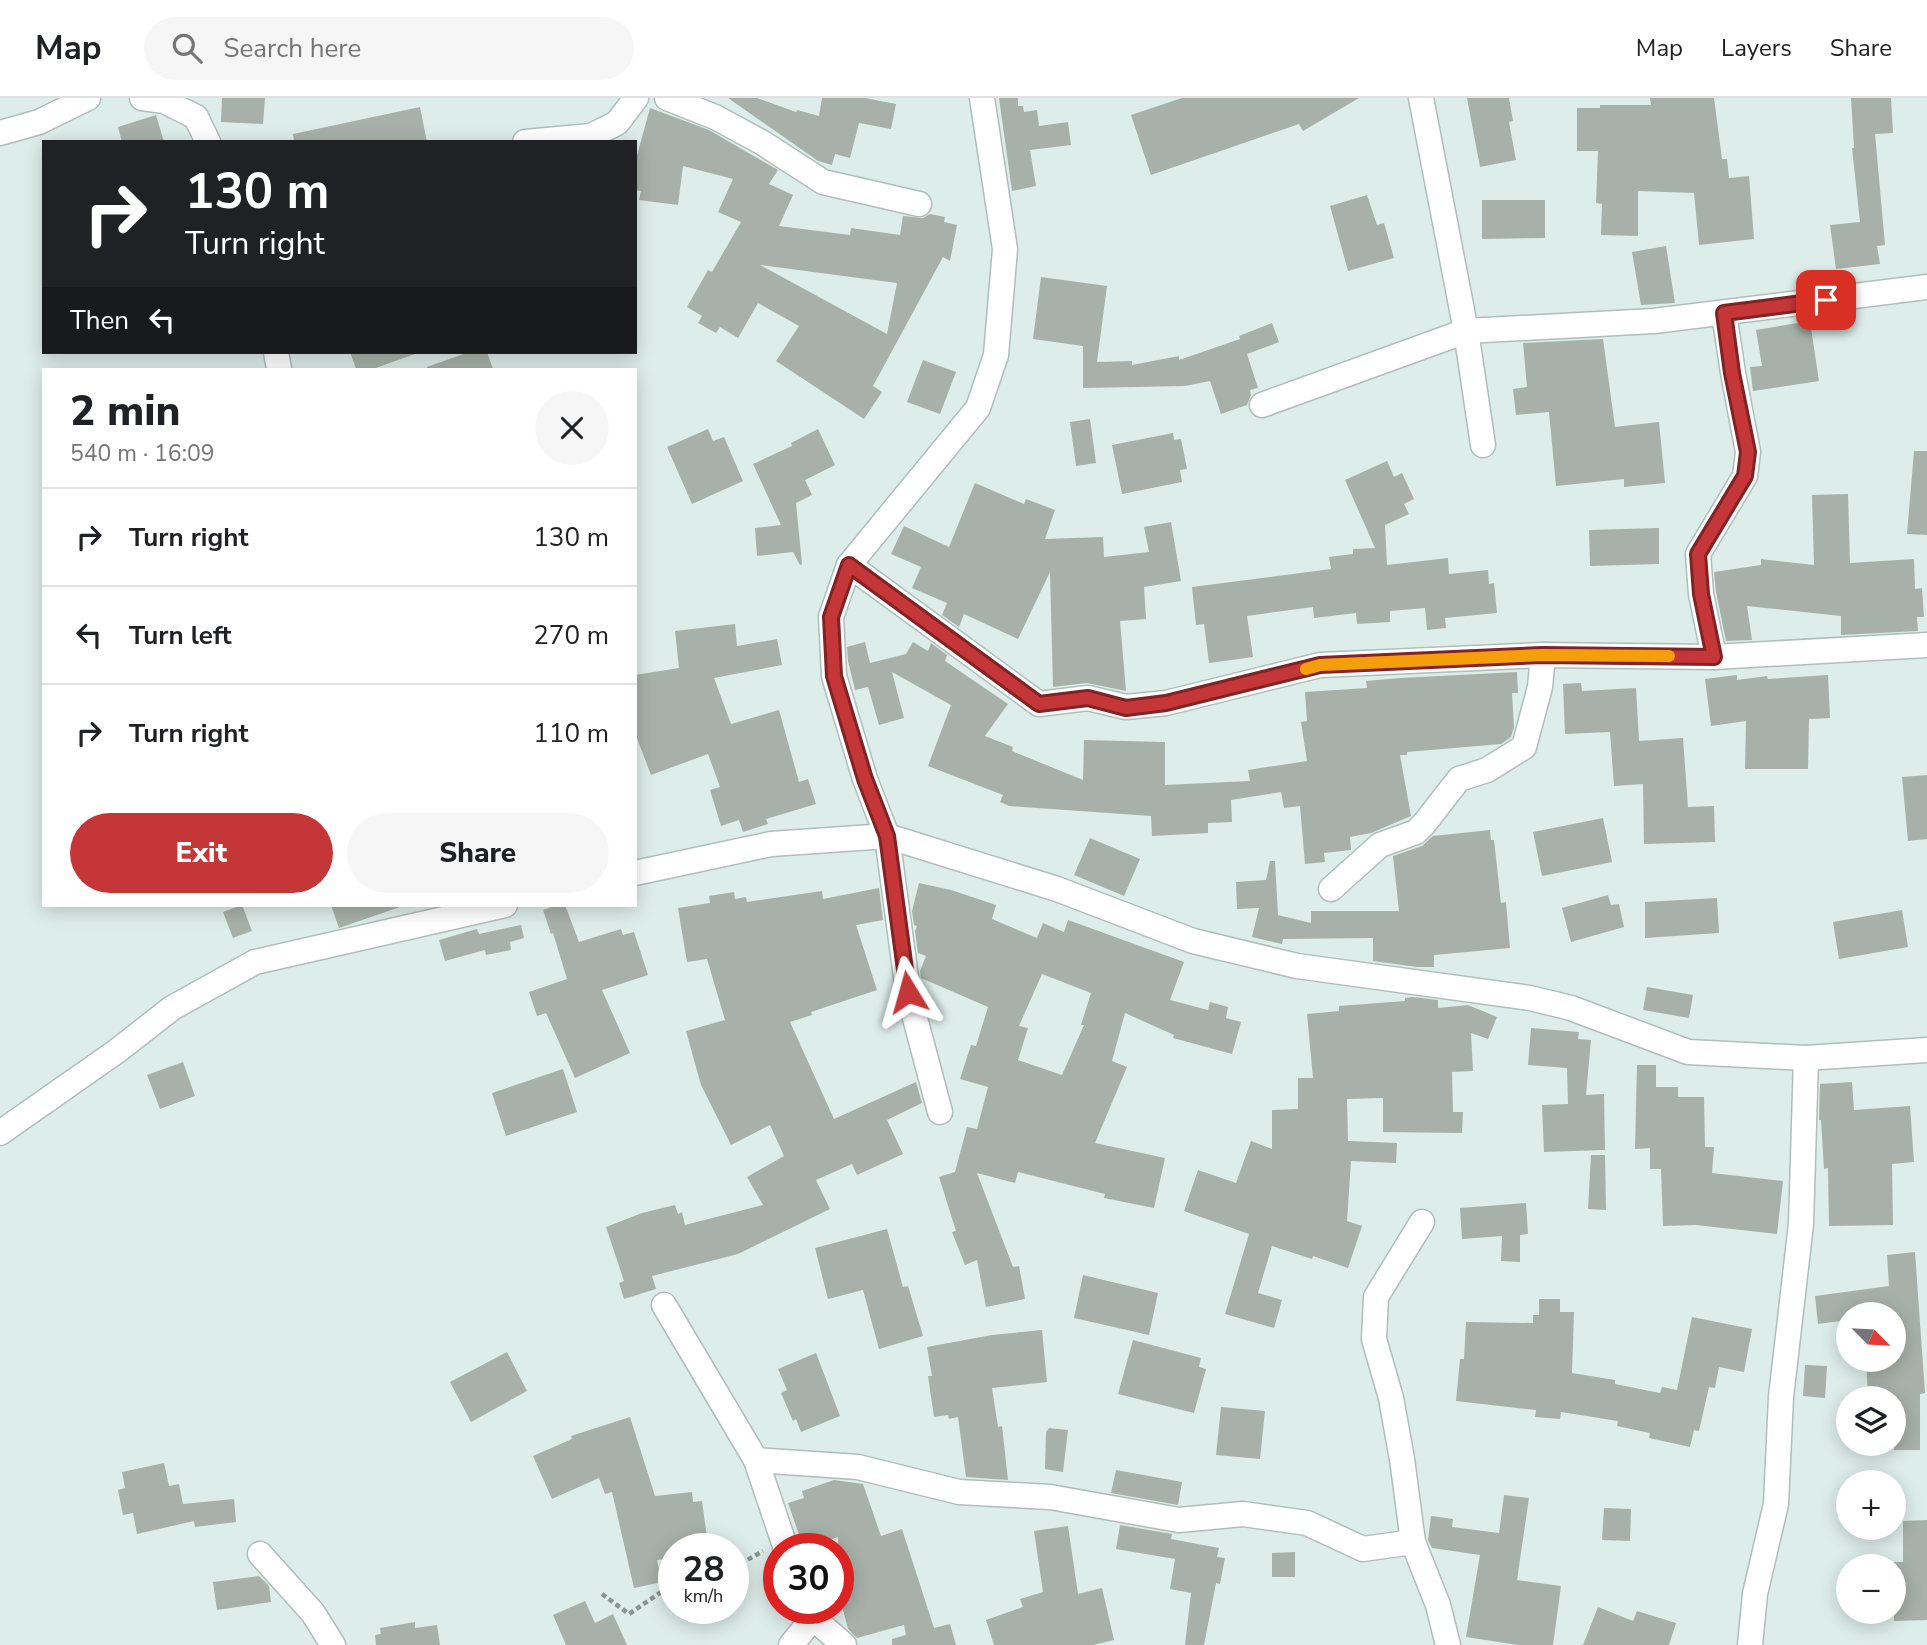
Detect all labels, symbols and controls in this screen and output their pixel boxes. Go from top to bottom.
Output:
search box [144,17,634,80]
text: Map [35,26,102,71]
icon: search [168,29,206,67]
text: Search here [224,31,361,66]
text: Map [1636,32,1683,64]
text: Layers [1721,32,1792,64]
text: Share [1830,32,1892,64]
text: 130 m [185,158,329,225]
icon: right [70,168,161,259]
text: Turn right [185,222,325,265]
pin [1796,270,1856,330]
icon: arrive [1807,281,1845,319]
icon: left [143,301,181,339]
text: Then [70,303,129,338]
text: 2 min [70,383,180,440]
button: close [535,391,609,465]
text: 540 m · 16:09 [70,438,215,469]
icon: right [70,518,108,556]
text: Turn right [129,520,248,555]
text: 130 m [533,520,609,555]
icon: left [70,616,108,654]
text: Turn left [129,618,232,653]
text: 270 m [533,618,609,653]
icon: right [70,714,108,752]
text: Turn right [129,716,248,751]
text: 110 m [533,716,609,751]
button: Exit [70,813,333,893]
button: Share [347,813,609,893]
position arrow [871,955,945,1029]
north arrow [1836,1302,1906,1372]
map controls [1836,1302,1906,1624]
button: layers [1836,1386,1906,1456]
button: + [1836,1470,1906,1540]
speed limit sign: 30 [763,1533,854,1624]
text: 28 [682,1546,725,1593]
button: − [1836,1554,1906,1624]
text: km/h [684,1584,723,1608]

